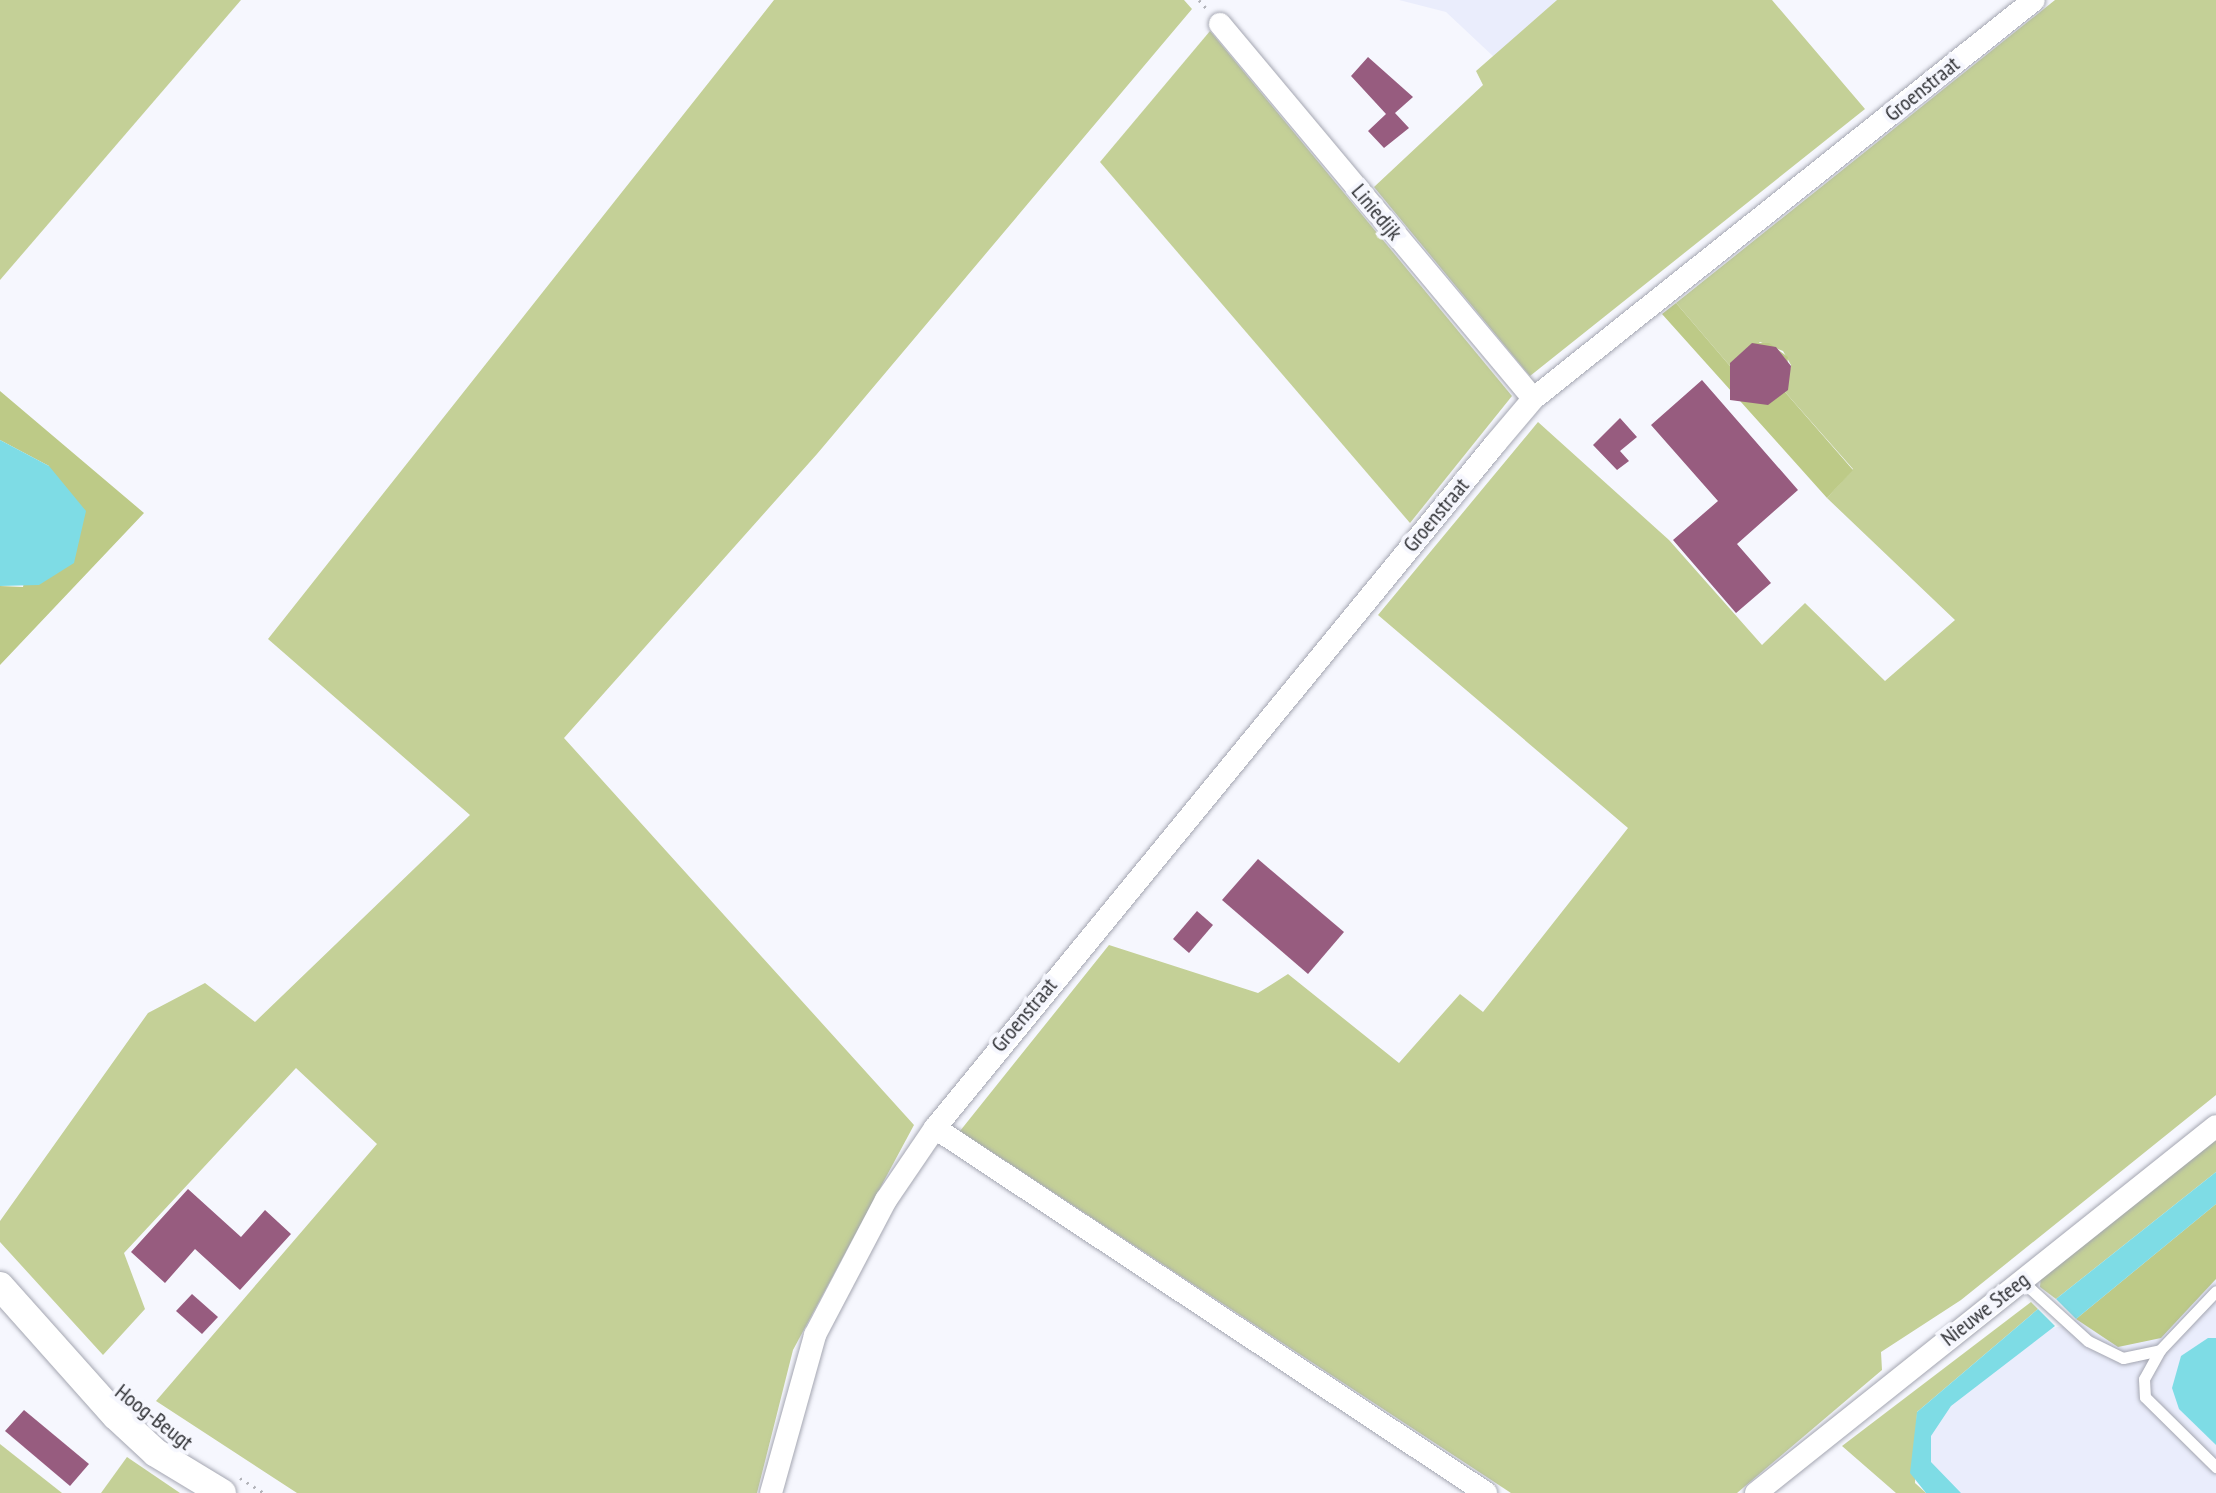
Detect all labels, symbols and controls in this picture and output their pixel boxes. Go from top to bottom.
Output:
street label: Groenstraat [1879,51,1965,127]
street label: Liniedijk [1346,179,1408,245]
street label: Groenstraat [1398,473,1474,557]
street label: Groenstraat [986,973,1062,1057]
street label: Nieuwe Steeg [1936,1266,2034,1352]
street label: Hoog-Beugt [110,1379,198,1455]

